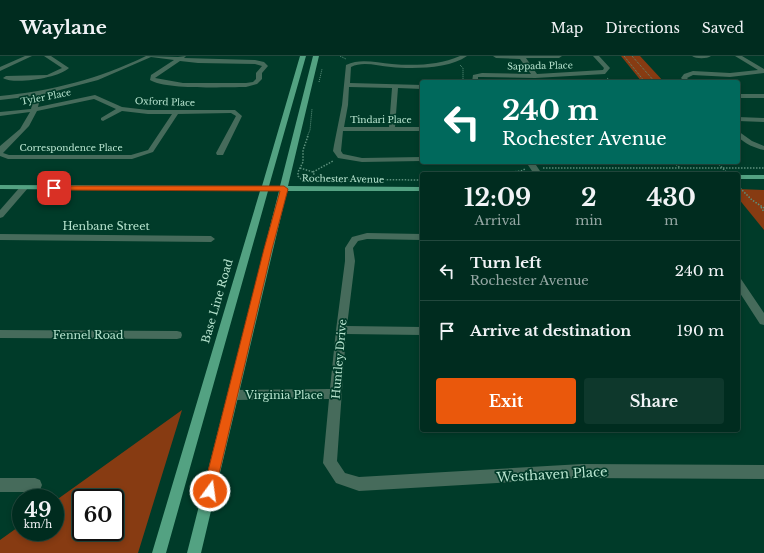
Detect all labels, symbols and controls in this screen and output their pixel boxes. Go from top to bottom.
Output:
text: Waylane [20,16,107,39]
text: Map [551,19,583,37]
text: Directions [605,19,680,37]
text: Saved [702,19,744,37]
street label: Sappada Place [507,59,573,72]
street label: Tyler Place [20,86,72,107]
text: 240 m [502,93,598,128]
street label: Oxford Place [135,95,195,108]
icon: left [436,96,488,148]
street label: Tindari Place [350,114,412,125]
text: Rochester Avenue [502,128,667,150]
street label: Correspondence Place [19,142,123,153]
pin [37,171,71,205]
street label: Rochester Avenue [302,172,384,185]
icon: arrive [43,177,65,199]
text: 12:09 [464,183,531,212]
text: 2 [581,183,597,212]
text: 430 [647,183,696,212]
text: Arrival [475,212,521,229]
text: min [575,212,603,229]
text: m [664,212,678,229]
street label: Henbane Street [62,219,150,233]
text: Turn left [470,253,541,272]
street label: Base Line Road [198,257,236,345]
icon: left [436,260,458,282]
text: 240 m [675,261,724,280]
text: Rochester Avenue [470,272,589,289]
street label: Huntley Drive [329,318,349,400]
icon: arrive [436,320,458,342]
text: Arrive at destination [470,321,631,340]
text: 190 m [677,321,724,340]
street label: Fennel Road [53,328,124,342]
button: Exit [436,378,576,424]
button: Share [584,378,724,424]
street label: Virginia Place [244,388,323,402]
street label: Westhaven Place [495,463,608,486]
position arrow [189,470,231,512]
speed limit sign: 60 [72,489,124,541]
text: 49 [25,498,51,522]
text: km/h [24,518,52,531]

